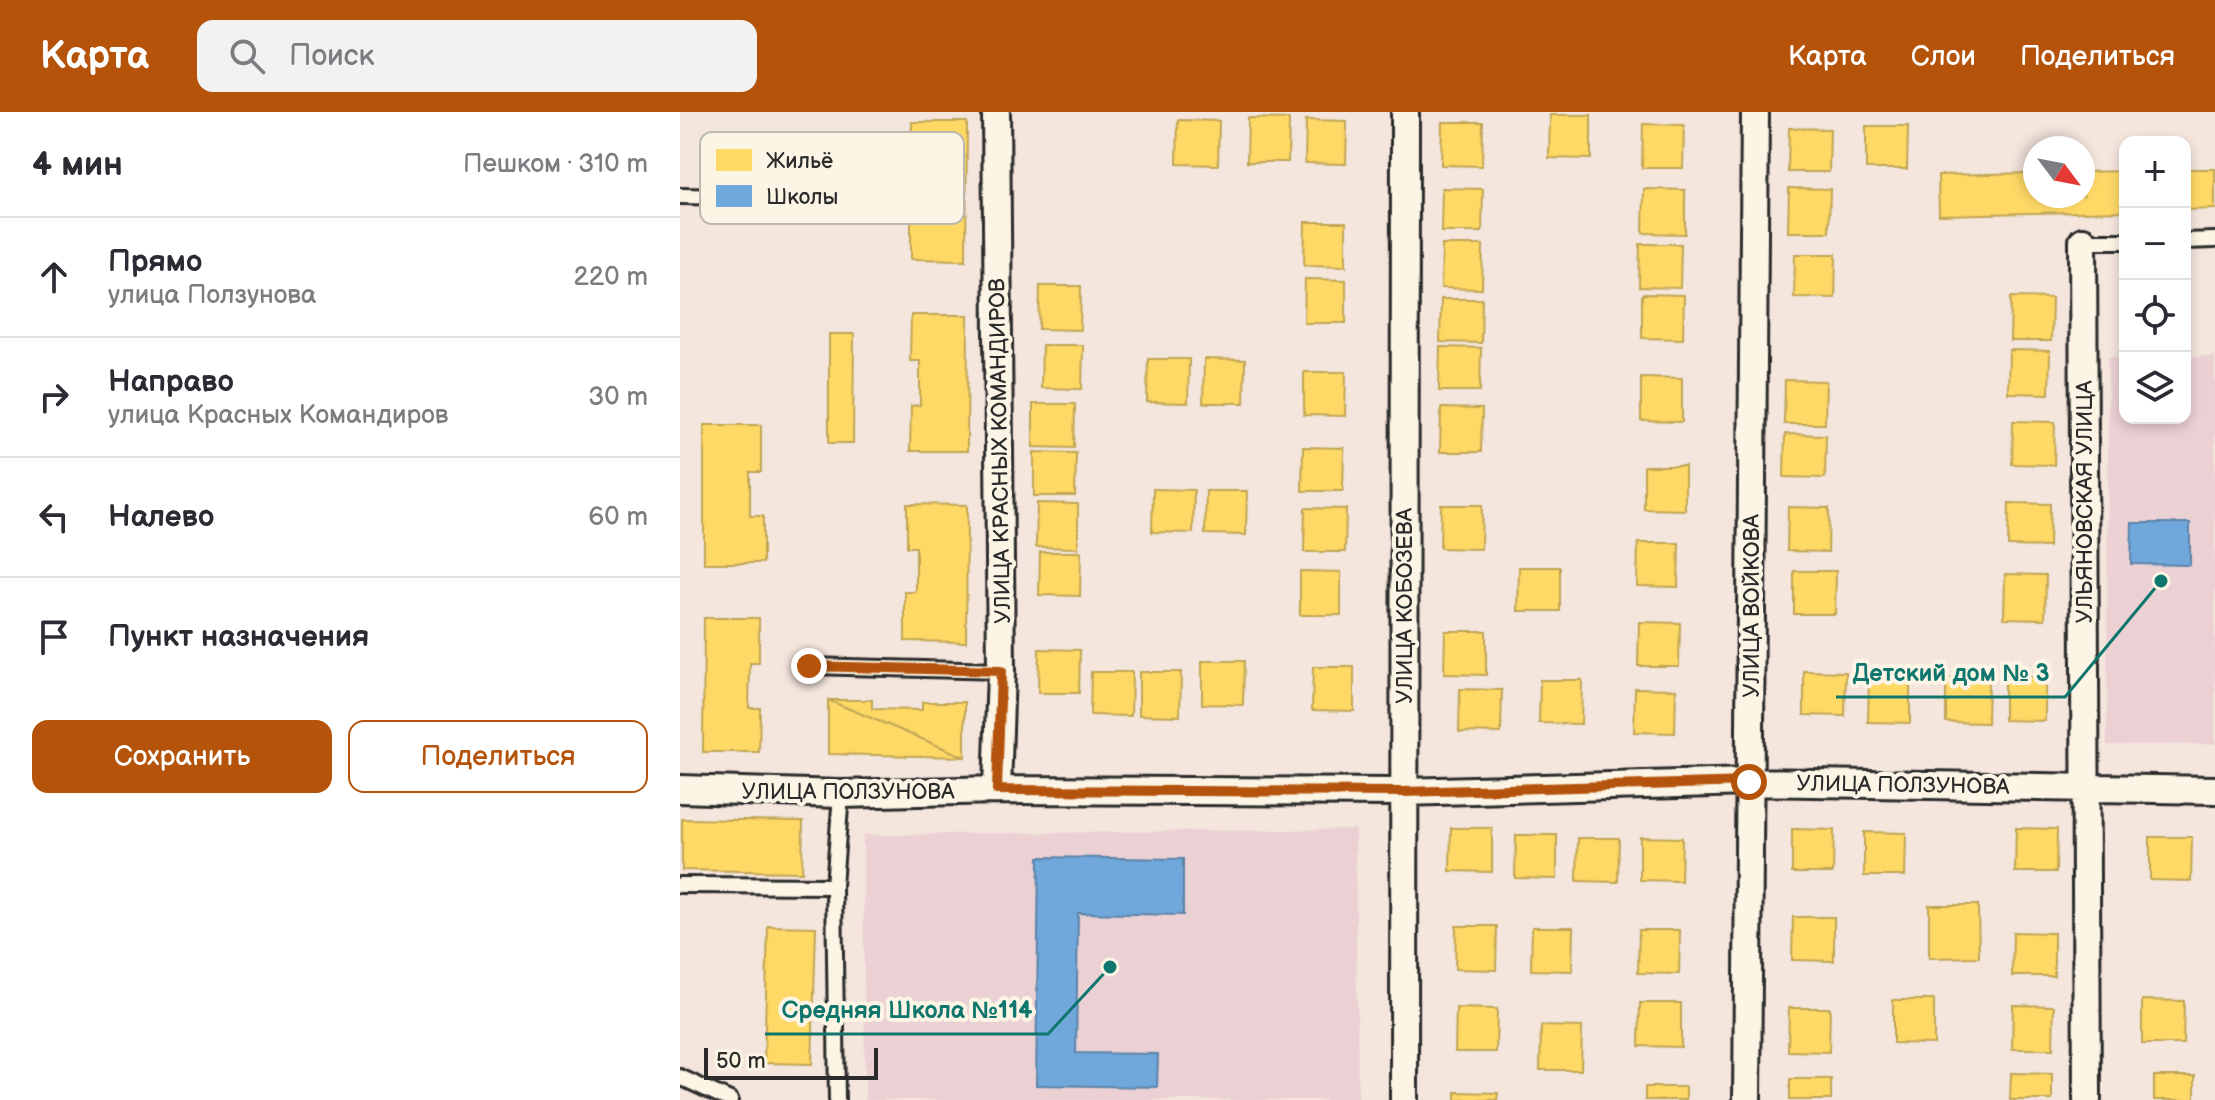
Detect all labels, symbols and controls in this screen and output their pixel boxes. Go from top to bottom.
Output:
search box [197,20,757,92]
text: Карта [40,34,149,79]
icon: search [225,34,269,78]
text: Поиск [289,38,375,74]
text: Карта [1788,40,1867,73]
text: Слои [1911,40,1976,73]
text: Поделиться [2020,40,2175,73]
legend [700,132,964,224]
north arrow [2023,136,2095,208]
map controls [2119,136,2191,424]
button: + [2119,136,2191,208]
text: 4 мин [32,144,123,185]
text: Жильё [766,148,833,175]
text: Пешком · 310 m [463,149,648,180]
text: Школы [766,184,838,211]
button: − [2119,208,2191,280]
text: Прямо [108,244,202,280]
icon: ahead [32,255,76,299]
text: 220 m [574,262,648,293]
street label: УЛИЦА КРАСНЫХ КОМАНДИРОВ [984,278,1017,624]
text: улица Ползунова [108,280,316,311]
button: locate [2119,280,2191,352]
button: layers [2119,352,2191,424]
text: Направо [108,364,234,400]
icon: right [32,375,76,419]
street label: УЛЬЯНОВСКАЯ УЛИЦА [2072,380,2099,623]
text: 30 m [588,382,648,413]
text: улица Красных Командиров [108,400,448,431]
icon: left [32,495,76,539]
text: Налево [108,499,214,535]
text: 60 m [588,502,648,533]
street label: УЛИЦА КОБОЗЕВА [1392,507,1419,704]
street label: УЛИЦА ВОЙКОВА [1739,513,1766,698]
icon: arrive [32,615,76,659]
text: Пункт назначения [108,619,369,655]
route end [791,648,827,684]
callout: Детский дом № 3 [1836,649,2065,697]
text: Детский дом № 3 [1852,659,2050,688]
button: Сохранить [32,720,332,793]
button: Поделиться [348,720,648,793]
route start [1731,764,1767,800]
street label: УЛИЦА ПОЛЗУНОВА [1796,770,2010,801]
street label: УЛИЦА ПОЛЗУНОВА [741,779,955,806]
callout: Средняя Школа №114 [765,986,1048,1034]
text: Средняя Школа №114 [782,996,1032,1025]
scale bar [704,1044,878,1080]
text: 50 m [716,1048,766,1075]

